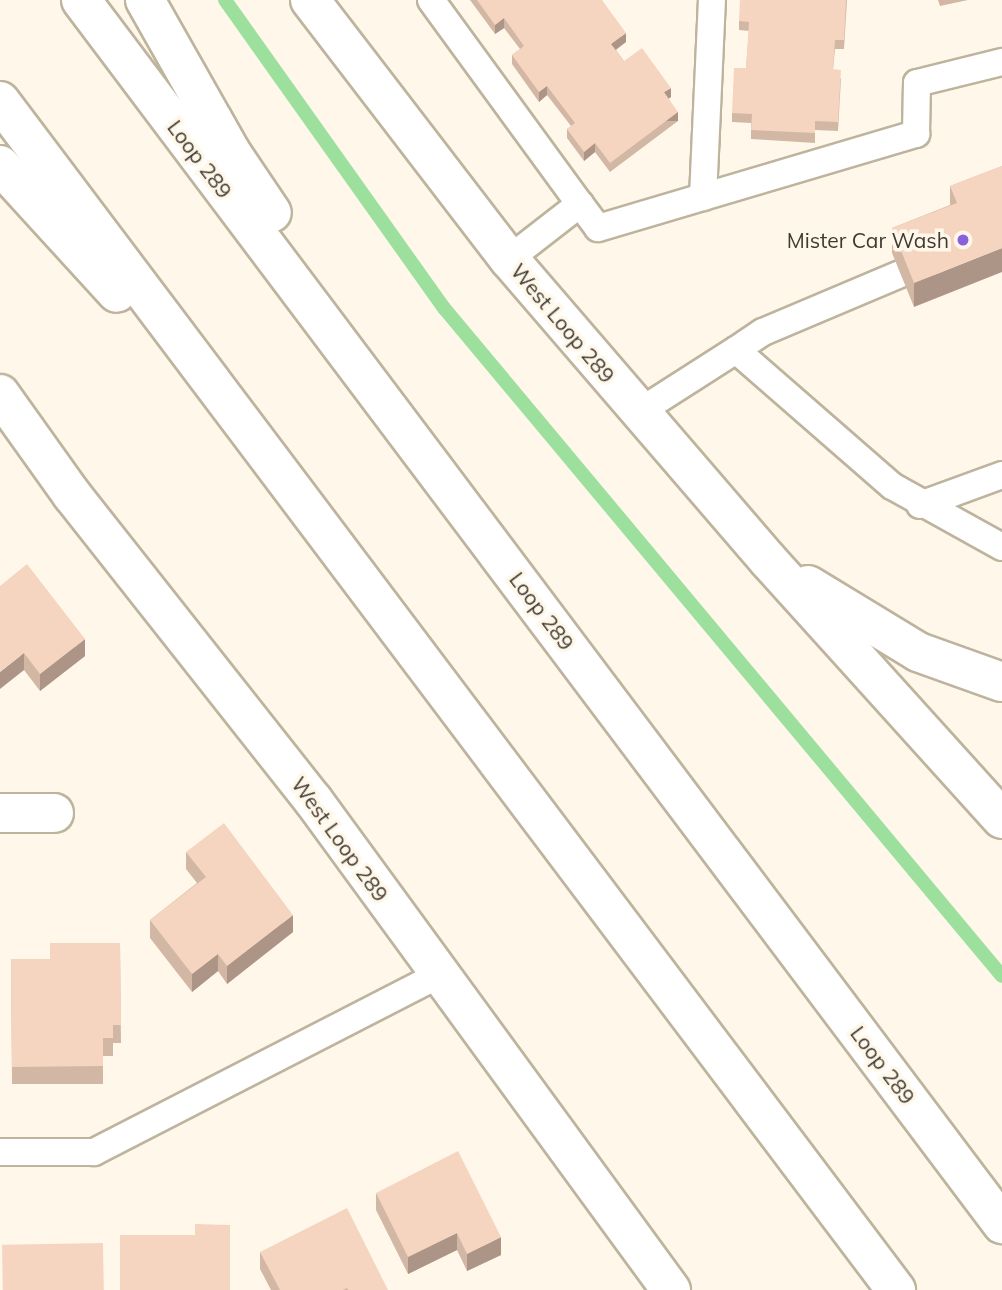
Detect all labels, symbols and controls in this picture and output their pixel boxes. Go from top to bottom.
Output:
street label: Loop 289 [162,115,238,203]
place label: Mister Car Wash [787,227,949,253]
marker: Mister Car Wash [955,232,971,248]
street label: West Loop 289 [506,258,620,388]
street label: Loop 289 [504,567,580,655]
street label: West Loop 289 [286,772,394,906]
street label: Loop 289 [845,1021,921,1109]

